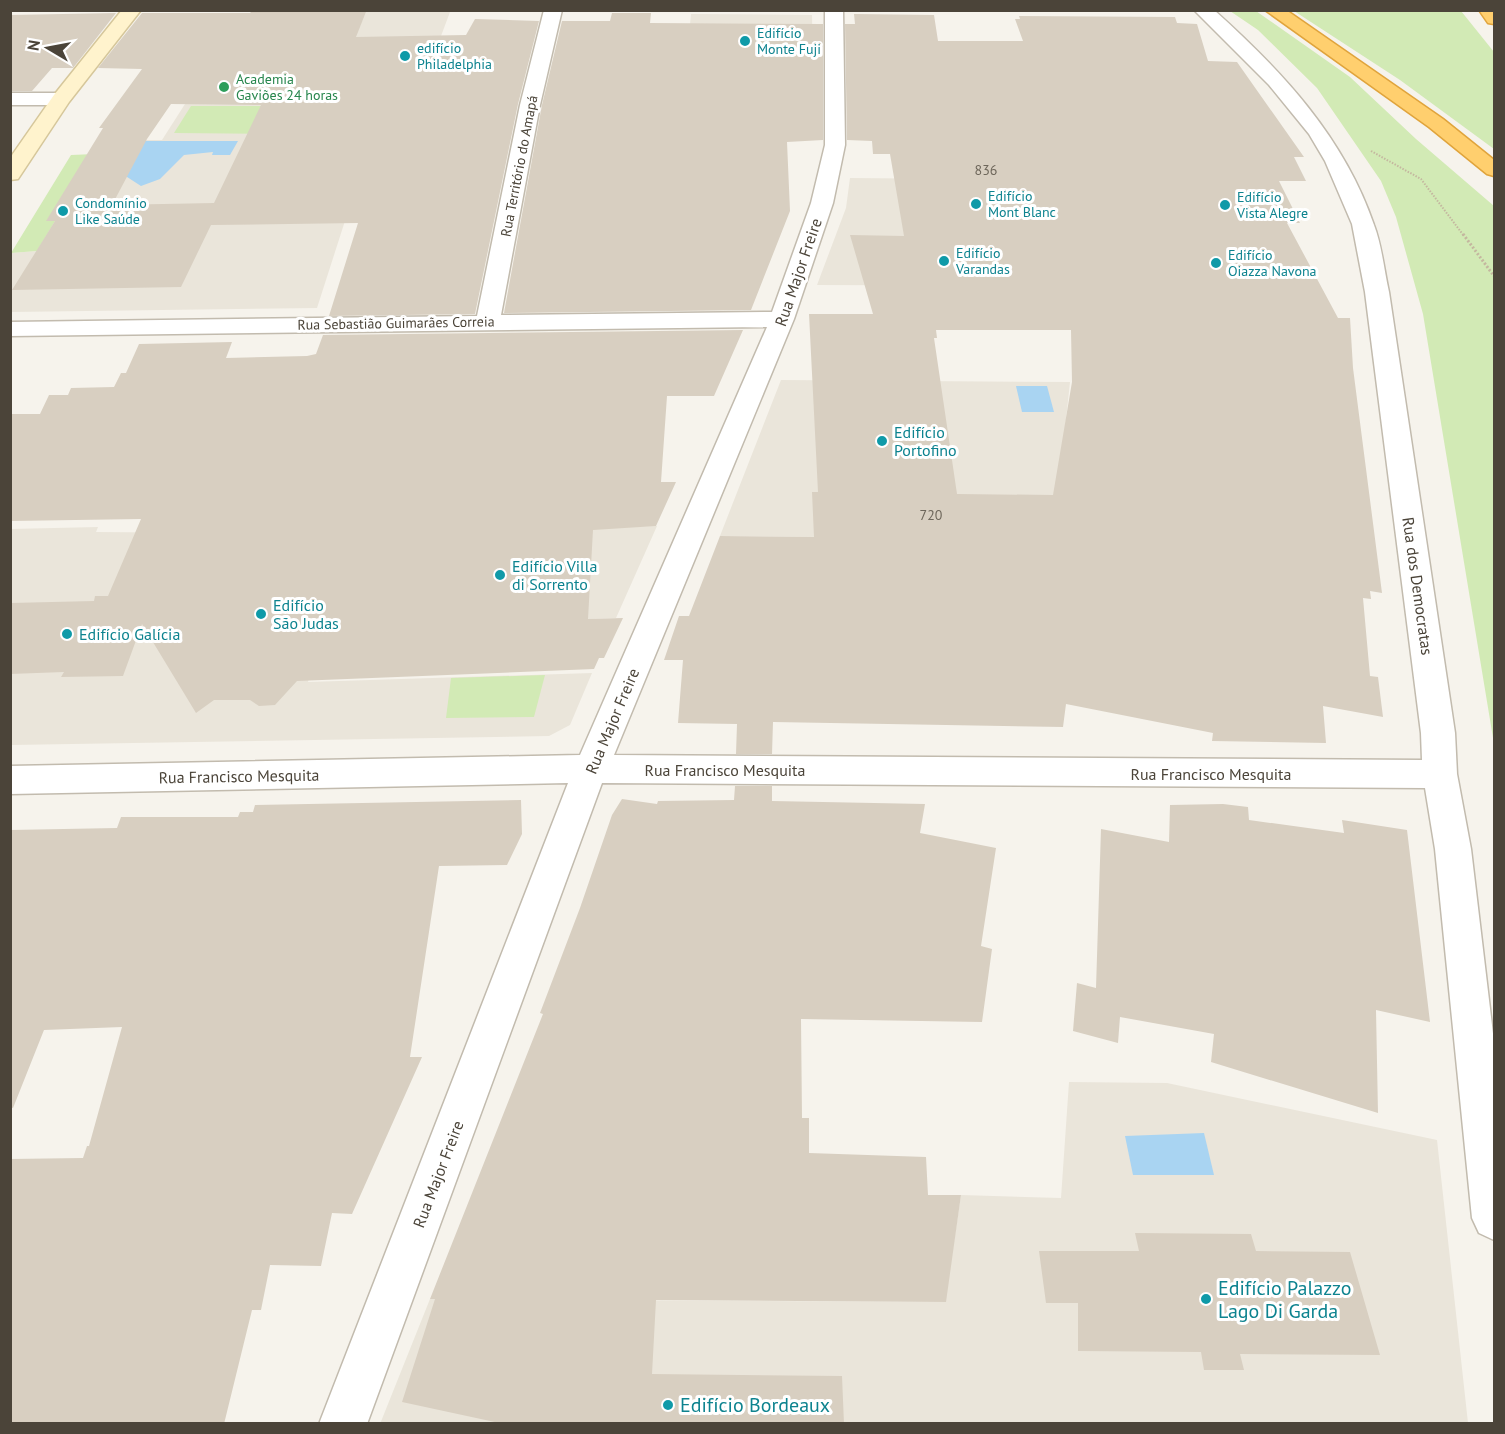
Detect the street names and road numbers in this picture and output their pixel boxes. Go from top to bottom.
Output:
street label: Rua Território do Amapá [496,94,542,238]
street label: Rua Major Freire [770,215,826,329]
street label: Rua Sebastião Guimarães Correia [297,312,495,334]
street label: Rua dos Democratas [1398,516,1438,657]
street label: Rua Major Freire [581,665,643,777]
street label: Rua Francisco Mesquita [645,760,805,780]
street label: Rua Francisco Mesquita [1131,764,1291,784]
street label: Rua Francisco Mesquita [158,765,320,787]
street label: Rua Major Freire [408,1118,468,1230]

